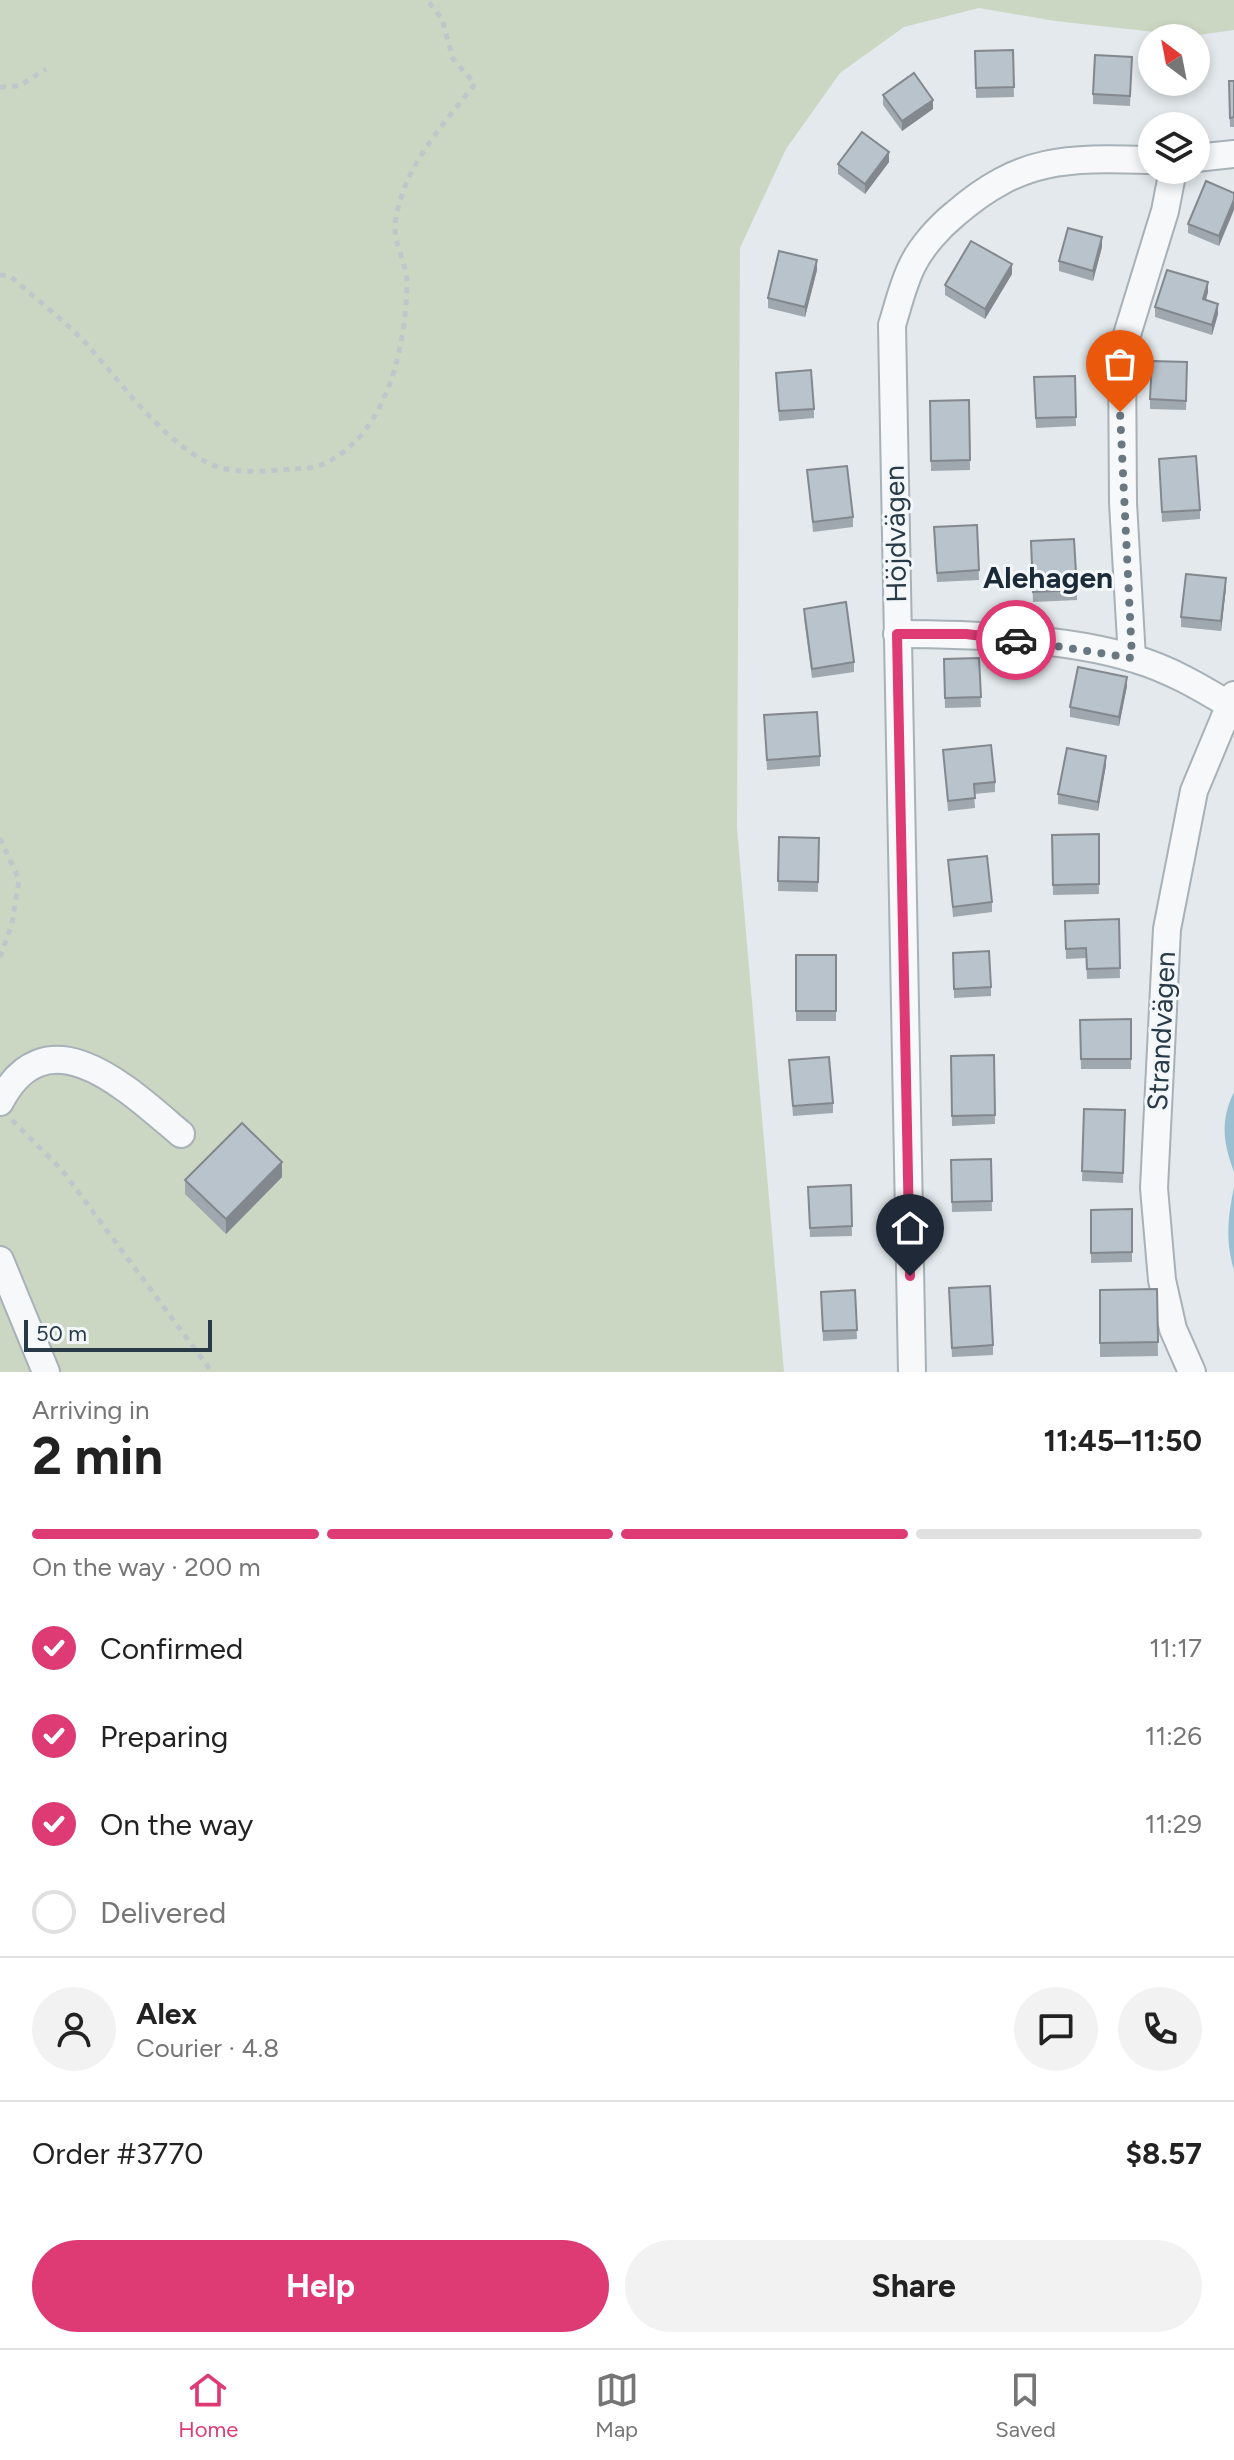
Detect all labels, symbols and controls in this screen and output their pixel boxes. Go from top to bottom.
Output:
north arrow [1138,24,1210,96]
map controls [1138,24,1210,184]
button: layers [1138,112,1210,184]
pin [1086,330,1154,412]
icon: bag [1098,342,1142,386]
street label: Höjdvägen [877,465,913,603]
district label: Alehagen [983,559,1113,596]
courier [976,600,1056,680]
icon: car [994,618,1038,662]
street label: Strandvägen [1140,950,1182,1112]
pin [876,1194,944,1276]
icon: home [888,1206,932,1250]
scale bar [24,1316,212,1352]
text: 50 m [36,1320,87,1347]
text: Arriving in [32,1394,150,1426]
text: 11:45–11:50 [1044,1422,1202,1459]
text: 2 min [32,1425,163,1487]
text: On the way · 200 m [32,1551,261,1583]
icon: check [32,1626,76,1670]
text: Confirmed [100,1630,243,1667]
text: 11:17 [1149,1632,1202,1664]
icon: check [32,1714,76,1758]
text: Preparing [100,1718,228,1755]
text: 11:26 [1145,1720,1202,1752]
icon: check [32,1802,76,1846]
text: On the way [100,1806,253,1843]
text: 11:29 [1145,1808,1202,1840]
text: Delivered [100,1894,226,1931]
button: person [32,1987,116,2071]
button: chat [1014,1987,1098,2071]
button: phone [1118,1987,1202,2071]
text: Alex [136,1995,197,2032]
text: Courier · 4.8 [136,2032,279,2064]
text: Order #3770 [32,2135,204,2172]
text: $8.57 [1125,2135,1202,2172]
button: Help [32,2240,609,2332]
button: Share [625,2240,1202,2332]
tab: Home [178,2368,238,2443]
tab: Map [595,2368,639,2443]
tab: Saved [995,2368,1056,2443]

